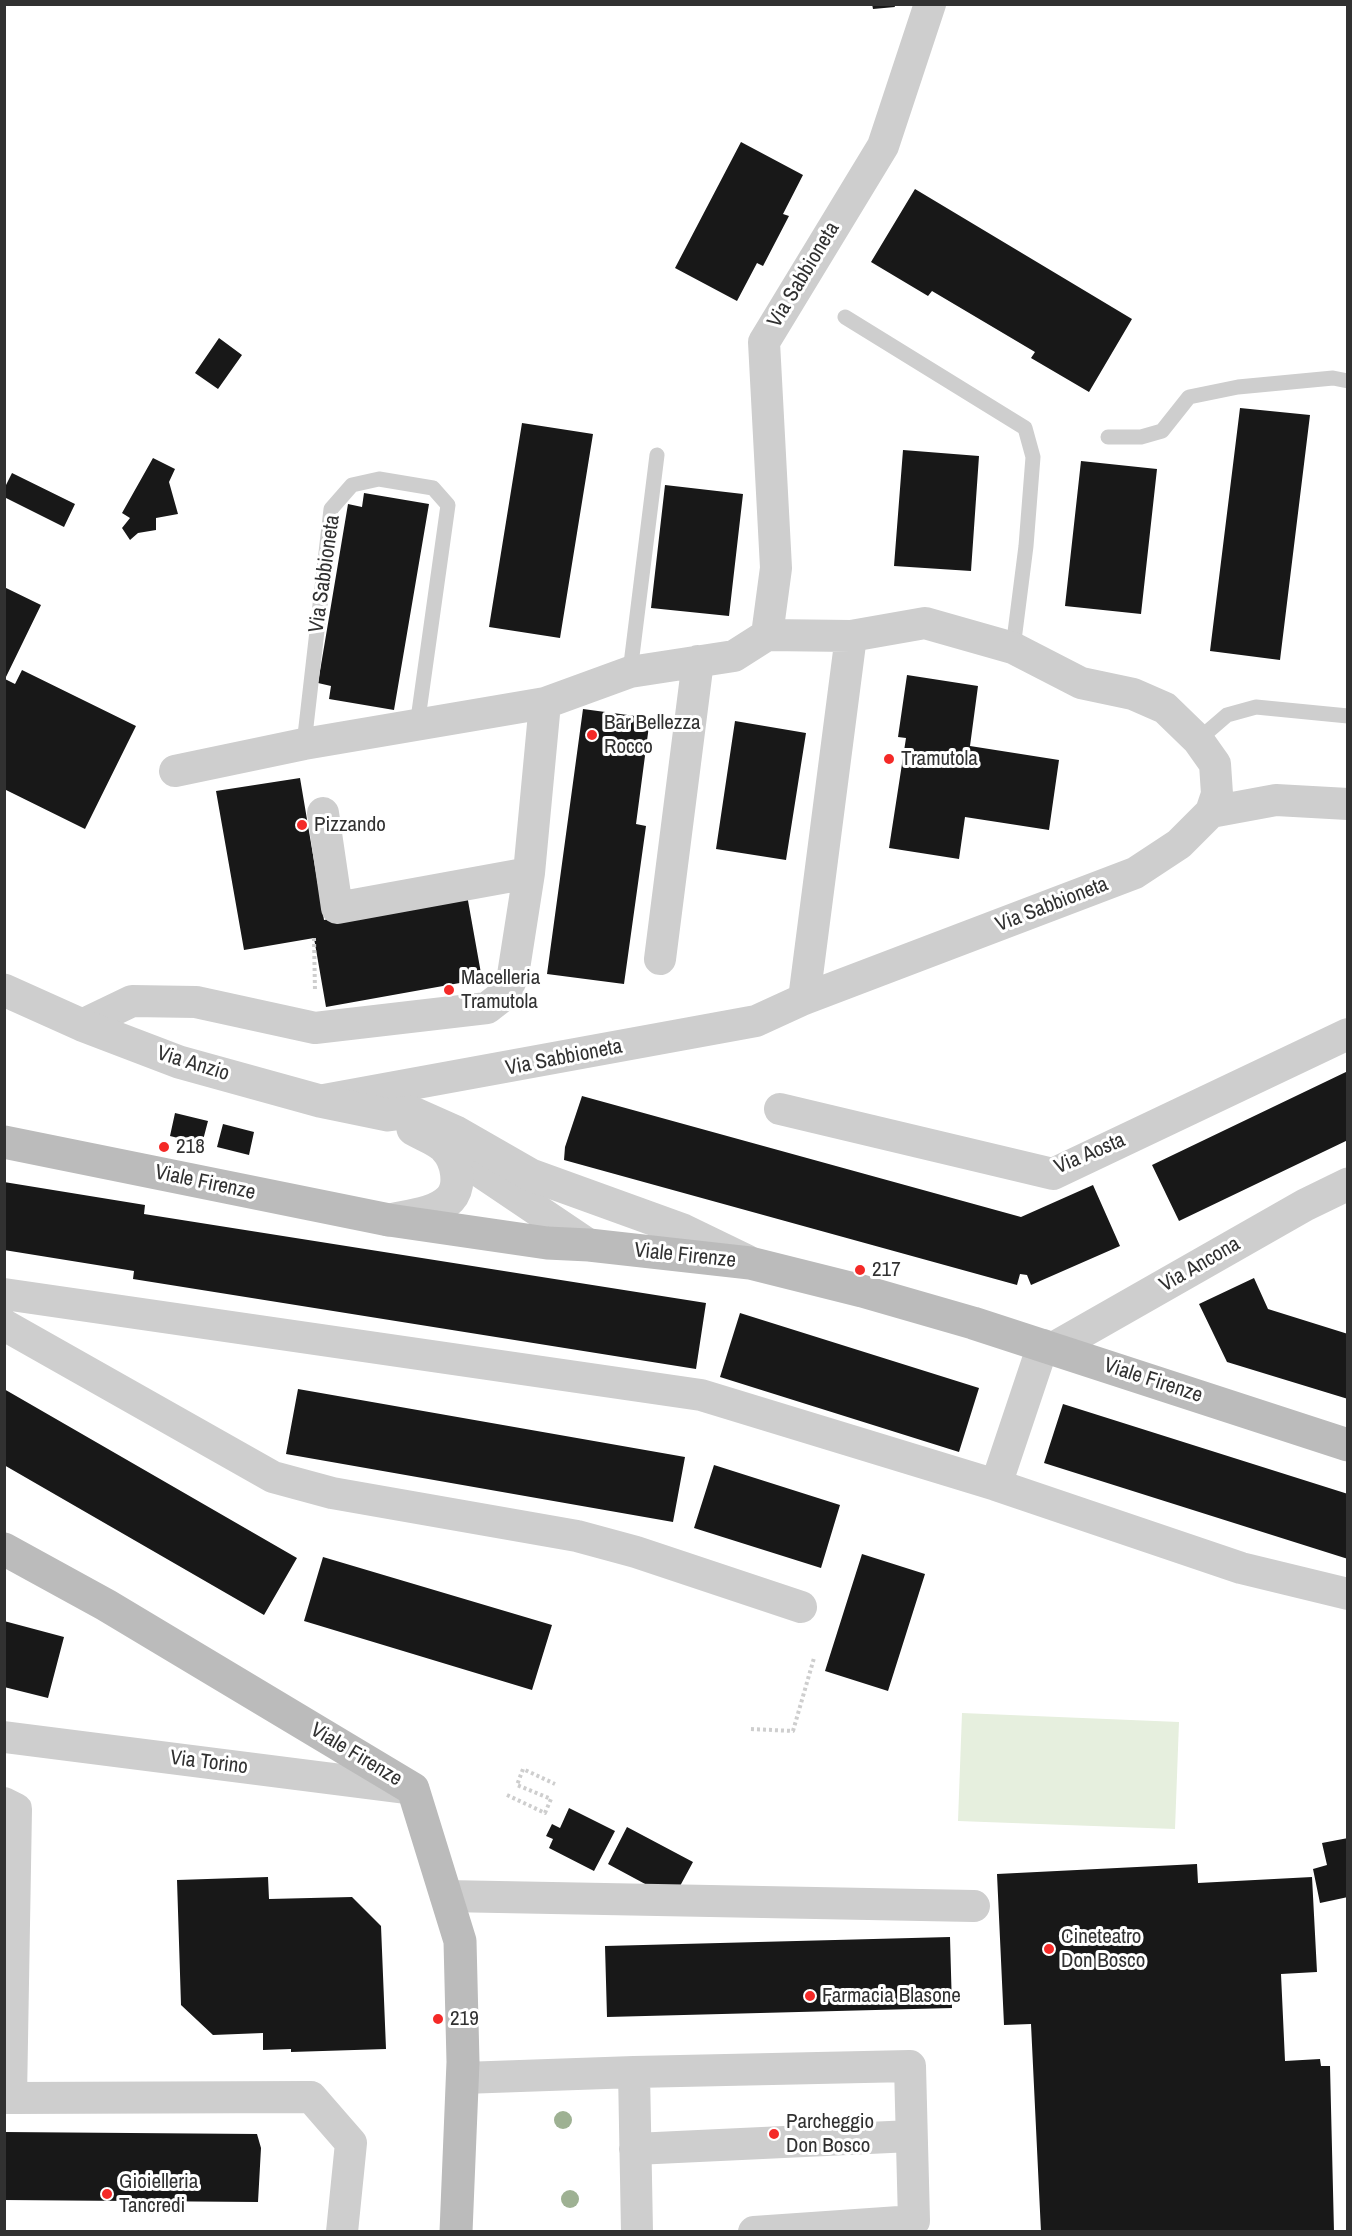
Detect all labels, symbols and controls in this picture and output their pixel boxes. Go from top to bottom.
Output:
street label: Via Sabbioneta [763,218,845,332]
street label: Via Sabbioneta [304,514,346,634]
place label: Bar Bellezza Rocco [604,710,701,760]
marker: Bar Bellezza Rocco [585,728,599,742]
place label: Tramutola [901,746,978,772]
marker: Tramutola [882,752,896,766]
place label: Pizzando [314,812,386,838]
marker: Pizzando [295,818,309,832]
street label: Via Sabbioneta [992,872,1112,938]
place label: Macelleria Tramutola [461,965,540,1015]
marker: Macelleria Tramutola [442,983,456,997]
street label: Via Sabbioneta [503,1034,625,1082]
street label: Via Anzio [154,1041,232,1087]
street label: Via Aosta [1051,1128,1129,1180]
place label: 218 [176,1134,205,1160]
marker: 218 [157,1140,171,1154]
street label: Viale Firenze [152,1160,258,1206]
street label: Via Ancona [1155,1232,1245,1298]
street label: Viale Firenze [633,1238,737,1274]
place label: 217 [872,1257,901,1283]
marker: 217 [853,1263,867,1277]
street label: Viale Firenze [1101,1353,1205,1409]
street label: Viale Firenze [306,1718,406,1792]
street label: Via Torino [169,1746,249,1780]
place label: Cineteatro Don Bosco [1061,1924,1145,1974]
marker: Cineteatro Don Bosco [1042,1942,1056,1956]
place label: Farmacia Blasone [822,1983,961,2009]
marker: Farmacia Blasone [803,1989,817,2003]
place label: 219 [450,2006,479,2032]
marker: 219 [431,2012,445,2026]
place label: Parcheggio Don Bosco [786,2109,874,2159]
marker: Parcheggio Don Bosco [767,2127,781,2141]
place label: Gioielleria Tancredi [119,2169,198,2219]
marker: Gioielleria Tancredi [100,2187,114,2201]

